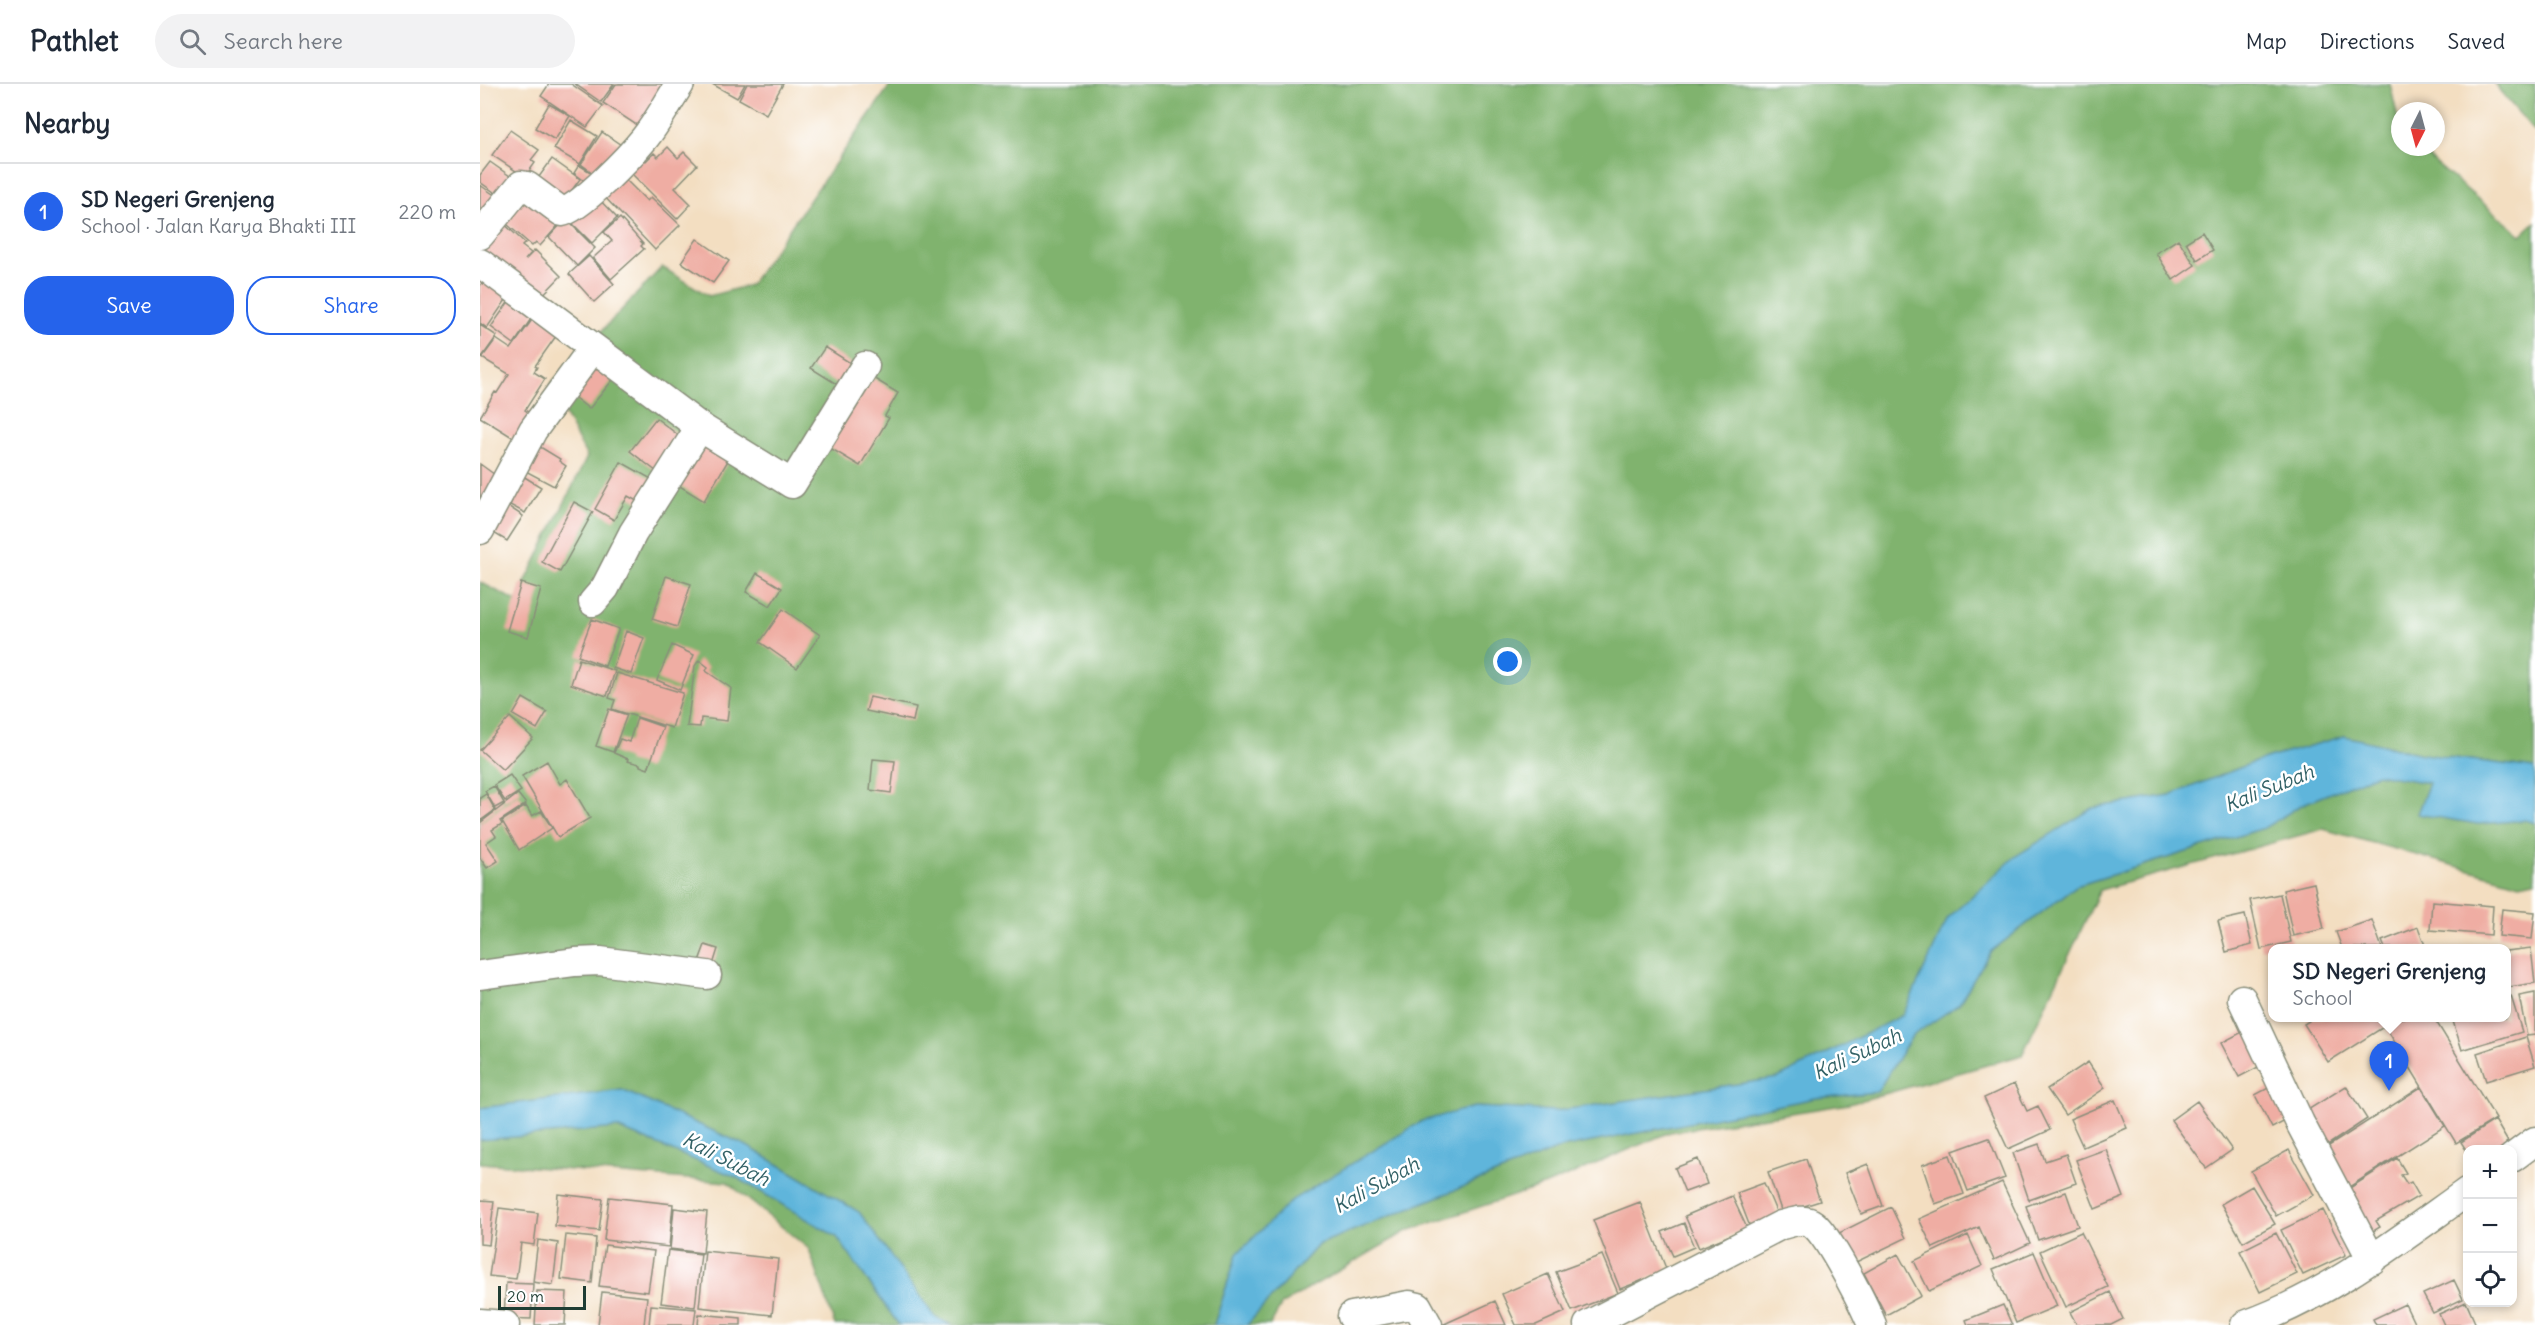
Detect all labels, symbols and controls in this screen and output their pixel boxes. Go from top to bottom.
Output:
search box [155,14,575,68]
text: Pathlet [30,23,119,59]
icon: search [176,25,209,58]
text: Search here [224,27,343,55]
text: Map [2246,28,2287,55]
text: Directions [2320,28,2414,55]
text: Saved [2447,28,2505,55]
north arrow [2391,102,2445,156]
text: Nearby [24,107,110,140]
text: SD Negeri Grenjeng [81,185,275,213]
text: 1 [40,199,47,224]
text: 220 m [399,199,456,224]
text: School · Jalan Karya Bhakti III [81,213,356,238]
button: Save [24,276,234,335]
button: Share [246,276,456,335]
your location [1493,647,1522,676]
water label: Kali Subah [2220,758,2318,817]
popup [2268,944,2511,1022]
text: SD Negeri Grenjeng [2293,957,2486,985]
text: School [2293,985,2352,1010]
water label: Kali Subah [1809,1022,1905,1085]
pin: 1 [2370,1042,2408,1091]
water label: Kali Subah [679,1126,774,1191]
map controls [2463,1145,2517,1307]
button: + [2463,1145,2517,1199]
water label: Kali Subah [1329,1151,1423,1218]
button: − [2463,1199,2517,1253]
button: locate [2463,1253,2517,1307]
scale bar [498,1283,586,1310]
text: 20 m [507,1286,544,1306]

